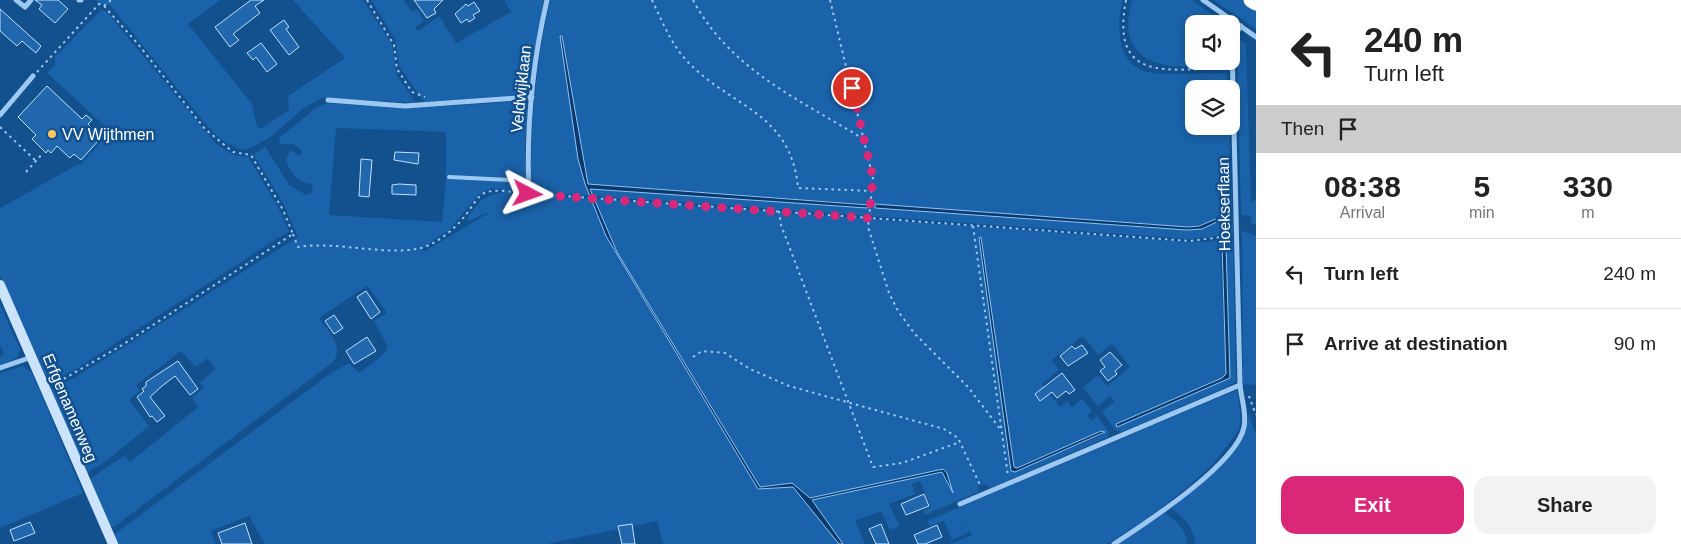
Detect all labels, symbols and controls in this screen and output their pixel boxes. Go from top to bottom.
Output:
map controls [1185,15,1240,135]
button: sound [1185,15,1240,70]
icon: left [1281,20,1346,85]
text: 240 m [1364,20,1463,59]
street label: Veldwijklaan [508,44,534,134]
text: Turn left [1364,61,1444,86]
pin [831,67,873,109]
icon: arrive [838,74,866,102]
button: layers [1185,80,1240,135]
icon: arrive [1334,115,1362,143]
text: Then [1281,118,1324,139]
place label: VV Wijthmen [62,126,154,143]
marker: VV Wijthmen [46,128,58,140]
street label: Hoekserflaan [1215,157,1233,251]
position arrow [501,167,553,219]
text: 08:38 [1324,170,1401,203]
text: 5 [1473,170,1490,203]
text: 330 [1563,170,1613,203]
text: Arrival [1340,204,1385,221]
text: min [1469,204,1495,221]
text: m [1581,204,1594,221]
icon: left [1281,260,1309,288]
text: Turn left [1324,263,1399,284]
text: 240 m [1603,263,1656,284]
icon: arrive [1281,330,1309,358]
text: Arrive at destination [1324,333,1508,354]
text: 90 m [1614,333,1656,354]
street label: Erfgenamenweg [39,351,101,465]
button: Exit [1281,476,1464,534]
button: Share [1474,476,1656,534]

